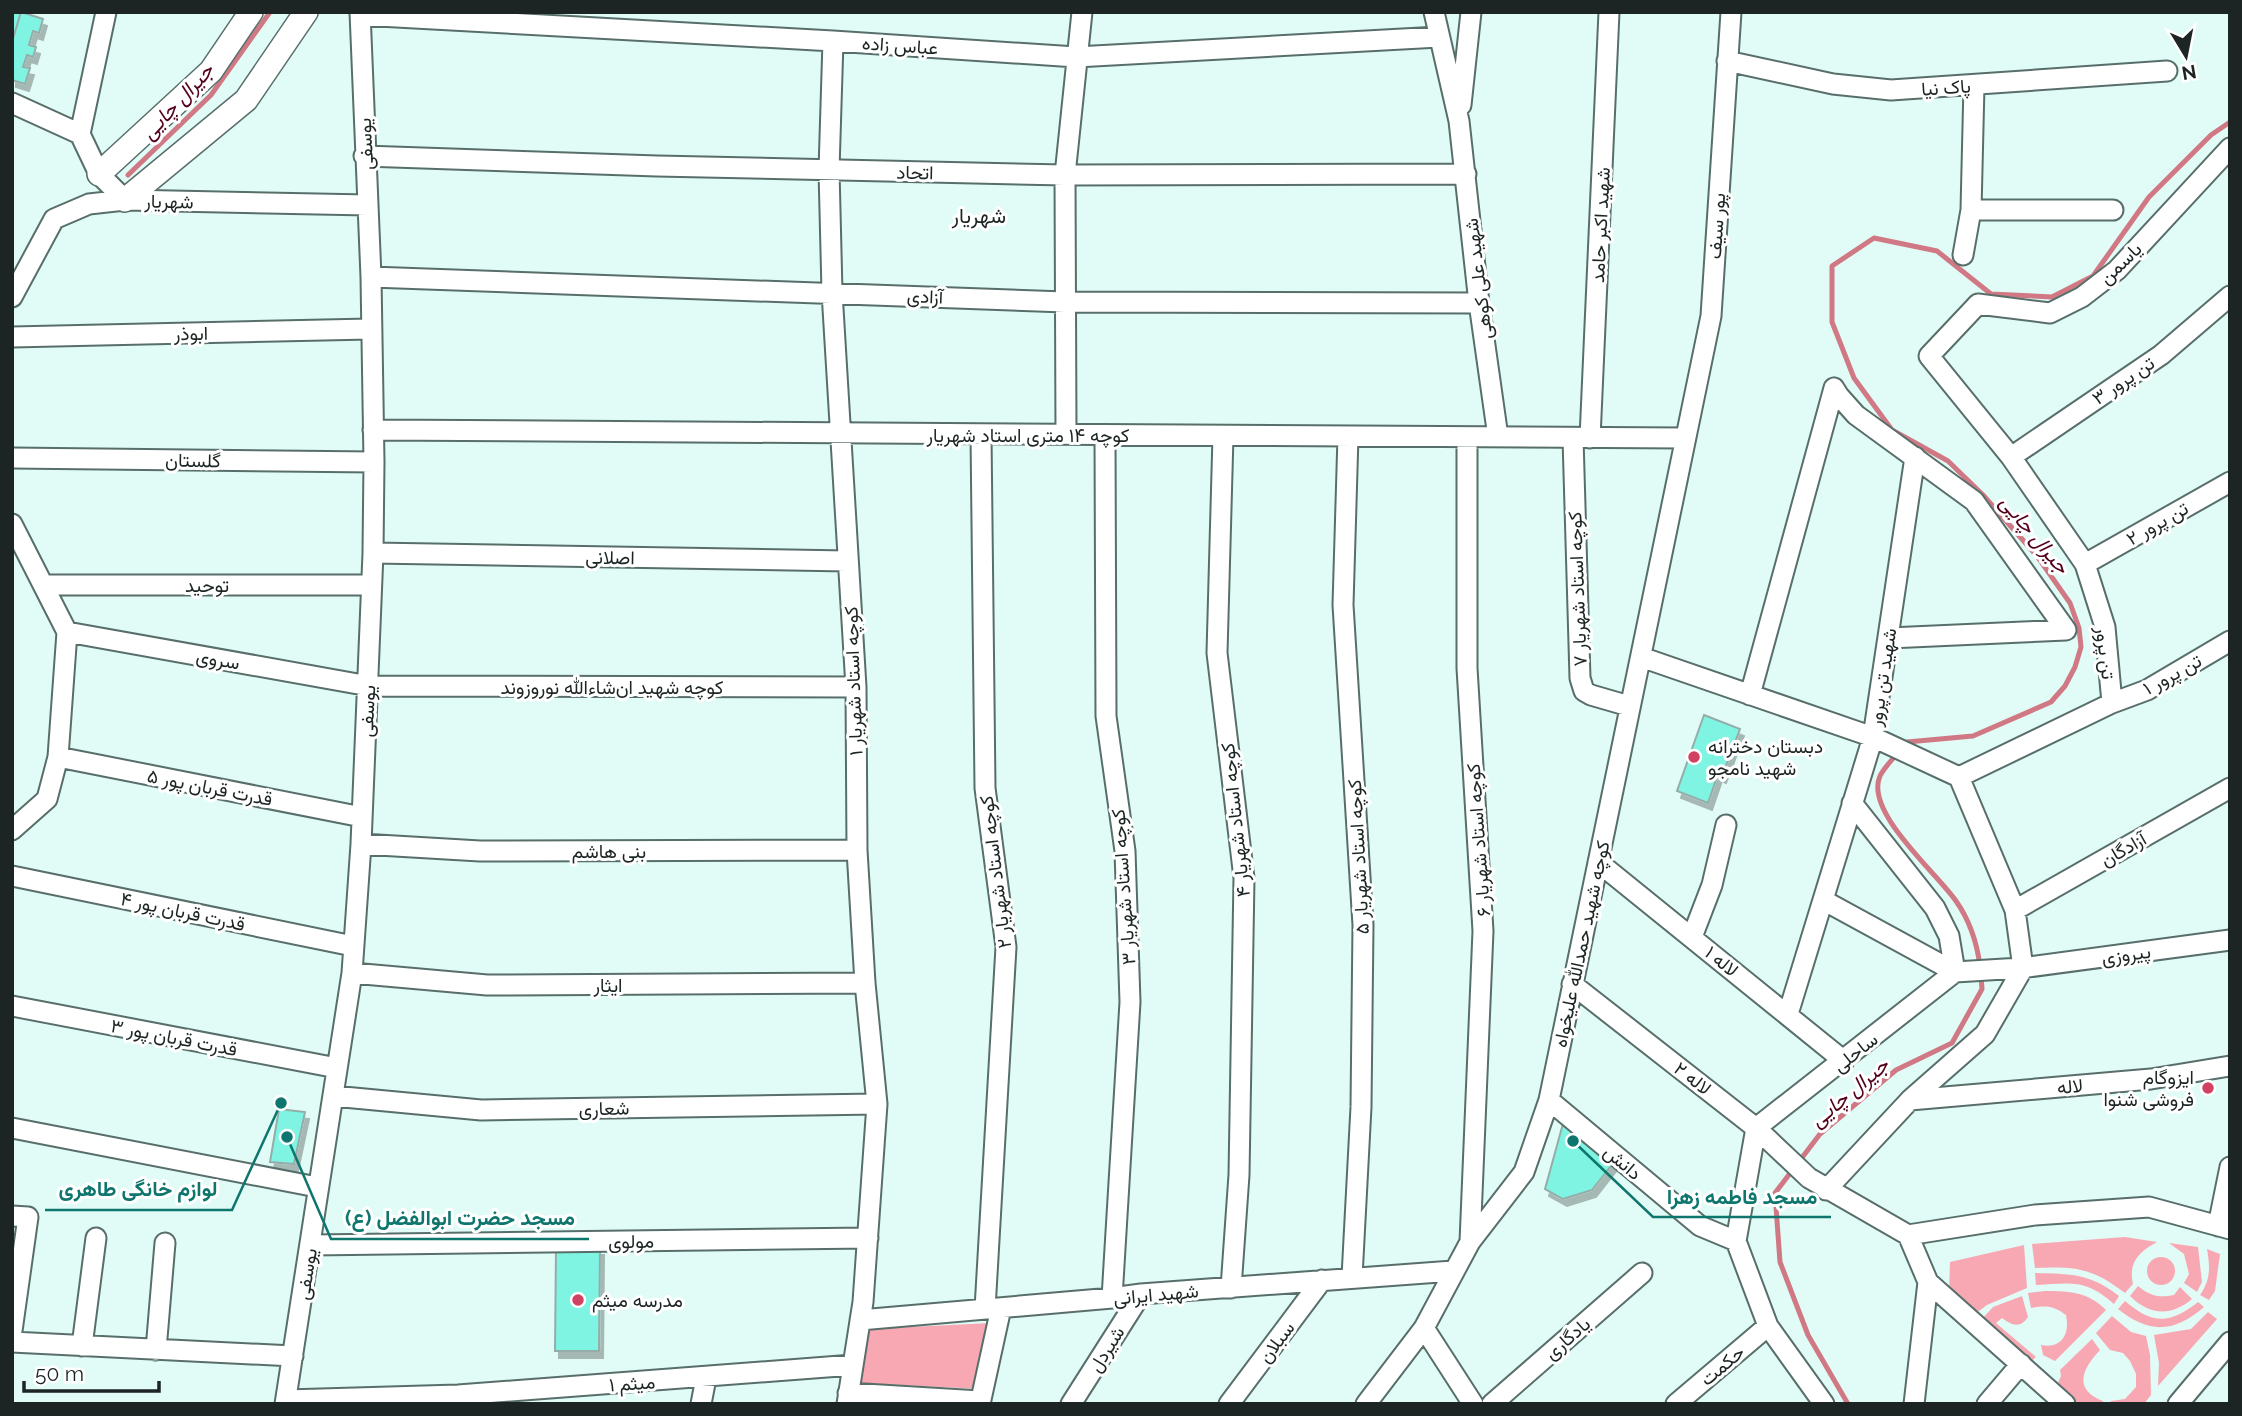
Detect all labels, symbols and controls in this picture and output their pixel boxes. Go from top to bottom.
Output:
north arrow [2151,21,2221,91]
street label: عباس زاده [861,31,939,60]
water label: جیرال چایی [135,57,221,146]
text: N [2180,61,2198,85]
street label: پاک نیا [1920,74,1972,103]
street label: یوسفی [353,117,378,171]
street label: اتحاد [896,161,934,183]
street label: شهید اکبر حامد [1586,167,1615,283]
street label: شهریار [143,190,194,213]
street label: پور سیف [1703,192,1732,260]
district label: شهریار [951,203,1006,229]
street label: شهید علی کوهی [1460,217,1497,341]
street label: یاسمن [2094,238,2146,289]
street label: آزادی [906,284,945,309]
street label: ابوذر [173,322,208,345]
street label: تن پرور ۳ [2088,351,2160,411]
street label: کوچه ۱۴ متری استاد شهریار [926,424,1129,449]
street label: گلستان [165,449,221,471]
water label: جیرال چایی [1993,489,2076,581]
street label: تن پرور ۲ [2122,496,2193,552]
street label: کوچه استاد شهریار ۷ [1563,511,1594,667]
street label: اصلانی [585,546,635,569]
street label: توحید [185,574,229,597]
street label: کوچه استاد شهریار ۱ [839,606,870,756]
street label: تن پرور [2089,624,2120,681]
street label: شهید تن پرور [1863,626,1904,729]
street label: سروی [194,644,242,675]
street label: تن پرور ۱ [2139,649,2207,702]
street label: کوچه شهید ان‌شاءالله نوروزوند [501,676,724,701]
street label: یوسفی [355,684,380,738]
place label: دبستان دخترانه شهید نامجو [1708,735,1823,780]
street label: کوچه استاد شهریار ۴ [1216,742,1257,898]
marker: دبستان دخترانه شهید نامجو [1686,749,1702,765]
street label: کوچه استاد شهریار ۶ [1462,763,1497,917]
street label: قدرت قربان پور ۵ [145,764,274,813]
street label: کوچه استاد شهریار ۵ [1343,779,1376,935]
street label: کوچه استاد شهریار ۲ [975,794,1018,950]
street label: کوچه استاد شهریار ۳ [1107,808,1142,966]
street label: آزادگان [2096,826,2152,872]
street label: کوچه شهید حمدالله علیخواه [1548,839,1617,1050]
street label: بنی هاشم [572,840,646,864]
street label: قدرت قربان پور ۴ [118,887,247,938]
street label: پیروزی [2100,940,2152,971]
street label: لاله ۱ [1701,941,1743,981]
street label: ایثار [592,974,623,997]
street label: قدرت قربان پور ۳ [108,1014,239,1063]
street label: ساحلی [1828,1028,1883,1077]
water label: جیرال چایی [1804,1051,1896,1134]
street label: لاله ۲ [1670,1057,1716,1099]
place label: ایزوگام فروشی شنوا [2103,1066,2194,1111]
street label: لاله [2056,1074,2084,1098]
marker: ایزوگام فروشی شنوا [2200,1080,2216,1096]
street label: شعاری [578,1097,630,1120]
street label: دانش [1599,1140,1646,1185]
callout: لوازم خانگی طاهری [45,1168,232,1210]
callout: مسجد فاطمه زهرا [1653,1175,1831,1217]
text: لوازم خانگی طاهری [59,1176,217,1203]
text: مسجد فاطمه زهرا [1667,1184,1817,1210]
callout: مسجد حضرت ابوالفضل (ع) [331,1197,589,1239]
text: مسجد حضرت ابوالفضل (ع) [345,1205,575,1232]
street label: مولوی [608,1230,654,1253]
street label: یوسفی [291,1246,322,1302]
street label: شهید ایرانی [1112,1279,1200,1310]
place label: مدرسه میثم [592,1289,683,1313]
marker: مدرسه میثم [570,1292,586,1308]
street label: یادگاری [1540,1312,1595,1364]
street label: سبلان [1253,1317,1299,1368]
street label: شیردل [1084,1322,1129,1376]
street label: حکمت [1695,1340,1749,1390]
scale bar [24,1350,159,1394]
text: 50 m [35,1361,84,1386]
street label: میثم ۱ [608,1370,656,1398]

